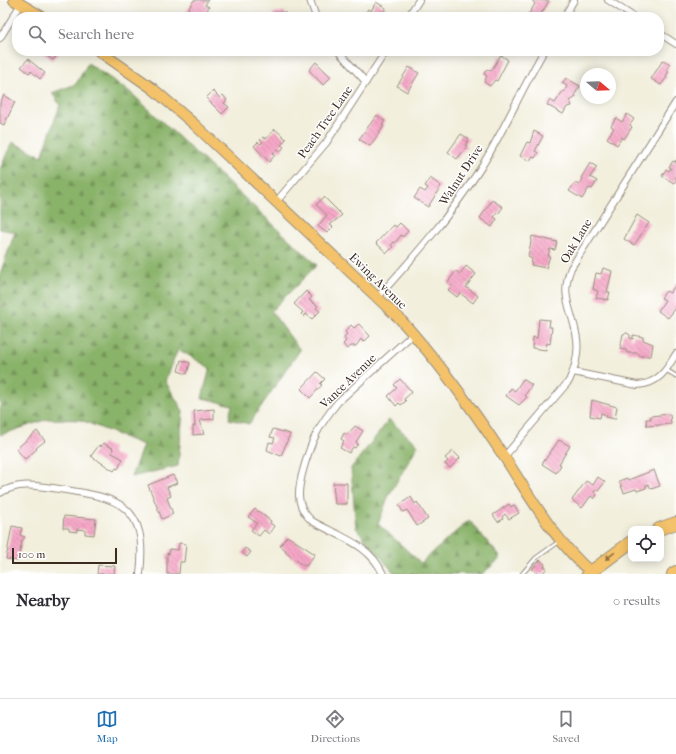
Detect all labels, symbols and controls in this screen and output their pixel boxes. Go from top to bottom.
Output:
search box [12,12,664,56]
icon: search [26,23,48,45]
text: Search here [58,25,134,43]
north arrow [580,68,616,104]
street label: Peach Tree Lane [295,83,355,161]
street label: Walnut Drive [436,142,486,209]
street label: Oak Lane [557,216,595,266]
street label: Ewing Avenue [346,250,410,312]
street label: Vance Avenue [317,351,379,412]
map controls [628,526,664,562]
button: locate [628,526,664,562]
scale bar [12,546,117,565]
text: 100 m [18,548,46,561]
one-way arrow [605,552,616,561]
text: Nearby [16,590,70,610]
text: 0 results [613,593,660,608]
tab: Map [96,708,118,745]
tab: Directions [311,708,360,745]
tab: Saved [552,708,580,745]

